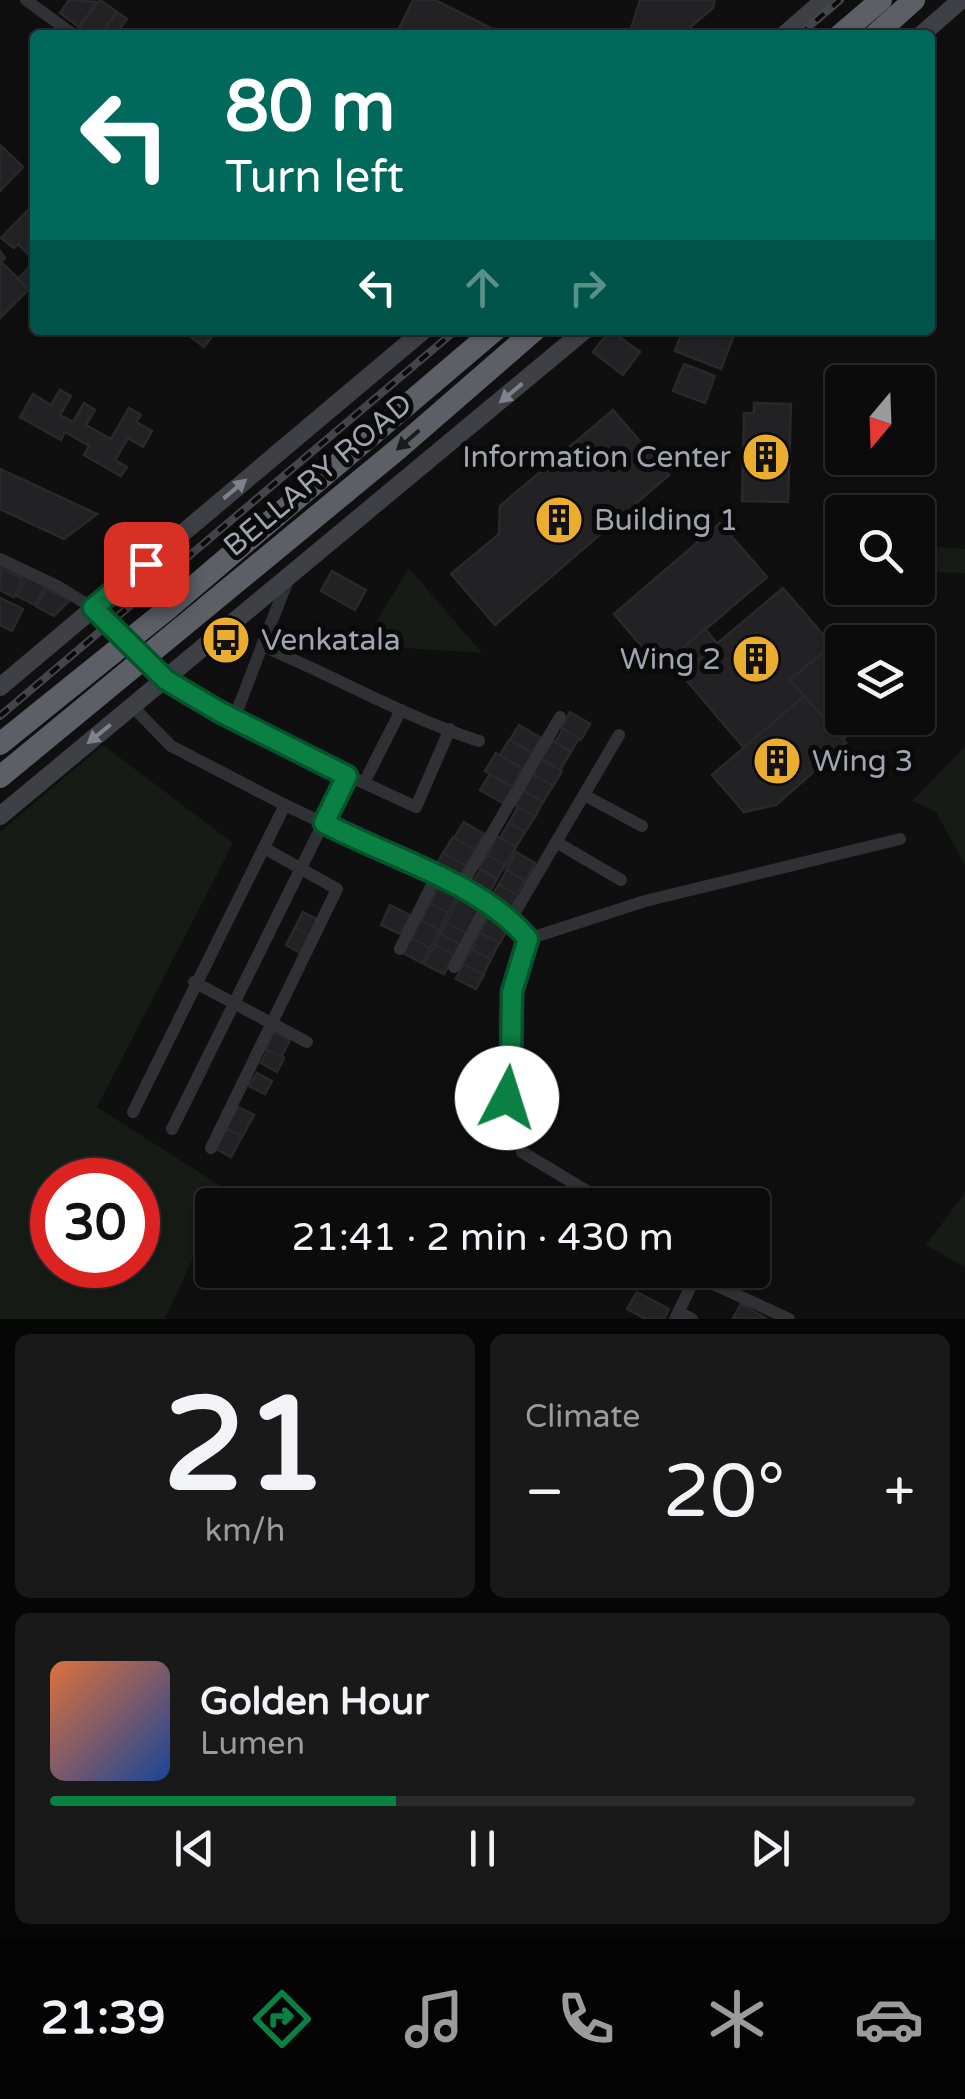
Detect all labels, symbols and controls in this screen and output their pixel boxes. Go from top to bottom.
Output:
text: 80 m [225,66,395,150]
icon: left [60,70,190,200]
text: Turn left [225,151,404,205]
icon: left [350,260,405,315]
icon: ahead [455,260,510,315]
icon: right [560,260,615,315]
north arrow [825,365,935,475]
map controls [825,365,935,735]
one-way arrow [498,381,523,403]
street label: BELLARY ROAD [216,385,420,565]
one-way arrow [396,428,421,450]
building icon: Information Center [740,431,792,483]
place label: Information Center [462,439,732,476]
one-way arrow [222,478,247,500]
building icon: Building 1 [533,494,585,546]
button: search [825,495,935,605]
place label: Building 1 [594,502,738,539]
pin [104,522,189,607]
icon: arrive [119,537,174,592]
bus stop icon: Venkatala [200,614,252,666]
place label: Venkatala [261,622,401,659]
button: layers [825,625,935,735]
building icon: Wing 2 [730,633,782,685]
place label: Wing 2 [620,641,721,678]
one-way arrow [86,723,111,744]
building icon: Wing 3 [751,735,803,787]
place label: Wing 3 [812,743,913,780]
position arrow [455,1046,559,1150]
speed limit sign: 30 [30,1158,160,1288]
text: 21:41 · 2 min · 430 m [291,1215,674,1261]
text: 21 [163,1369,327,1525]
text: Climate [525,1398,640,1436]
text: 20° [663,1447,785,1537]
text: − [525,1460,564,1526]
text: + [884,1460,915,1526]
text: km/h [205,1512,285,1550]
text: Golden Hour [200,1679,429,1725]
text: Lumen [200,1725,305,1763]
icon: previous [167,1821,222,1876]
icon: pause [455,1821,510,1876]
icon: next [743,1821,798,1876]
icon: directions [247,1984,317,2054]
icon: music [399,1984,469,2054]
icon: phone [551,1984,621,2054]
icon: climate [702,1984,772,2054]
icon: car [854,1984,924,2054]
text: 21:39 [41,1992,166,2046]

